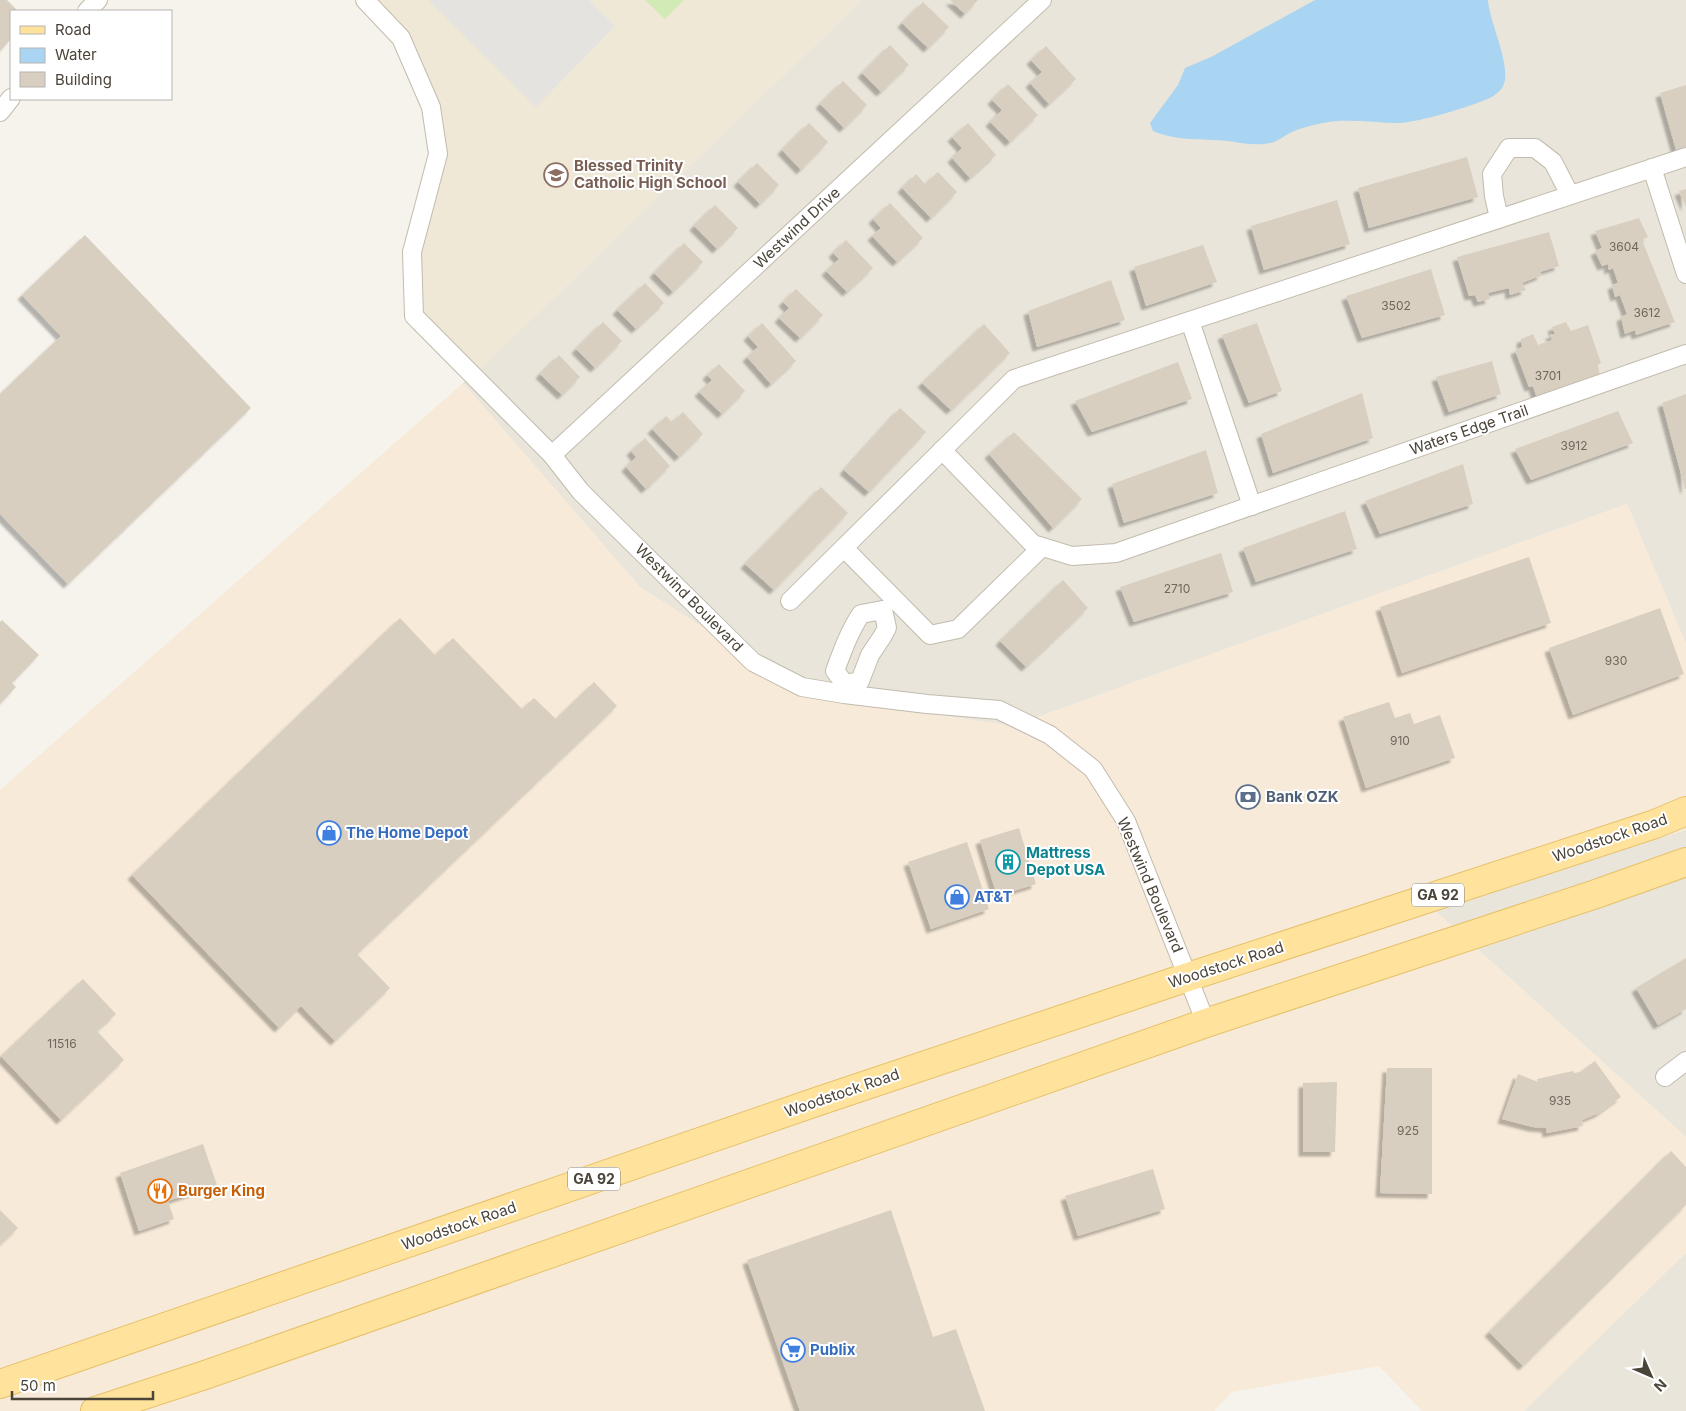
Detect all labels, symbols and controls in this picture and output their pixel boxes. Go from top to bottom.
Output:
legend [10,10,172,100]
text: Road [55,20,91,39]
text: Water [55,45,97,64]
text: Building [55,70,112,89]
place label: Blessed Trinity Catholic High School [574,156,726,192]
school or university icon: Blessed Trinity Catholic High School [543,162,569,188]
street label: Westwind Drive [750,183,844,273]
house number: 3604 [1609,239,1639,254]
house number: 3502 [1381,298,1411,313]
house number: 3612 [1633,305,1661,320]
house number: 3701 [1535,368,1561,383]
street label: Waters Edge Trail [1407,400,1531,459]
house number: 3912 [1560,438,1588,453]
street label: Westwind Boulevard [631,540,747,656]
house number: 2710 [1164,581,1190,596]
house number: 930 [1605,653,1627,668]
house number: 910 [1390,733,1410,748]
bank icon: Bank OZK [1235,784,1261,810]
place label: Bank OZK [1266,787,1339,806]
street label: Woodstock Road [1550,809,1670,866]
street label: Westwind Boulevard [1113,814,1188,955]
shop icon: The Home Depot [316,820,342,846]
place label: The Home Depot [346,823,469,842]
place label: Mattress Depot USA [1026,843,1105,879]
building icon: Mattress Depot USA [995,849,1021,875]
shop icon: AT&T [944,884,970,910]
road number: GA 92 [1412,884,1464,906]
place label: AT&T [974,887,1013,906]
street label: Woodstock Road [1166,937,1286,992]
house number: 11516 [47,1036,77,1051]
street label: Woodstock Road [782,1064,902,1121]
house number: 935 [1549,1093,1571,1108]
house number: 925 [1397,1123,1419,1138]
road number: GA 92 [568,1168,620,1190]
restaurant icon: Burger King [147,1178,173,1204]
place label: Burger King [178,1181,265,1200]
street label: Woodstock Road [399,1197,519,1254]
supermarket icon: Publix [780,1337,806,1363]
place label: Publix [810,1340,856,1359]
north arrow [1626,1351,1676,1401]
scale bar [12,1368,154,1400]
text: 50 m [20,1376,56,1395]
text: N [1651,1376,1670,1395]

